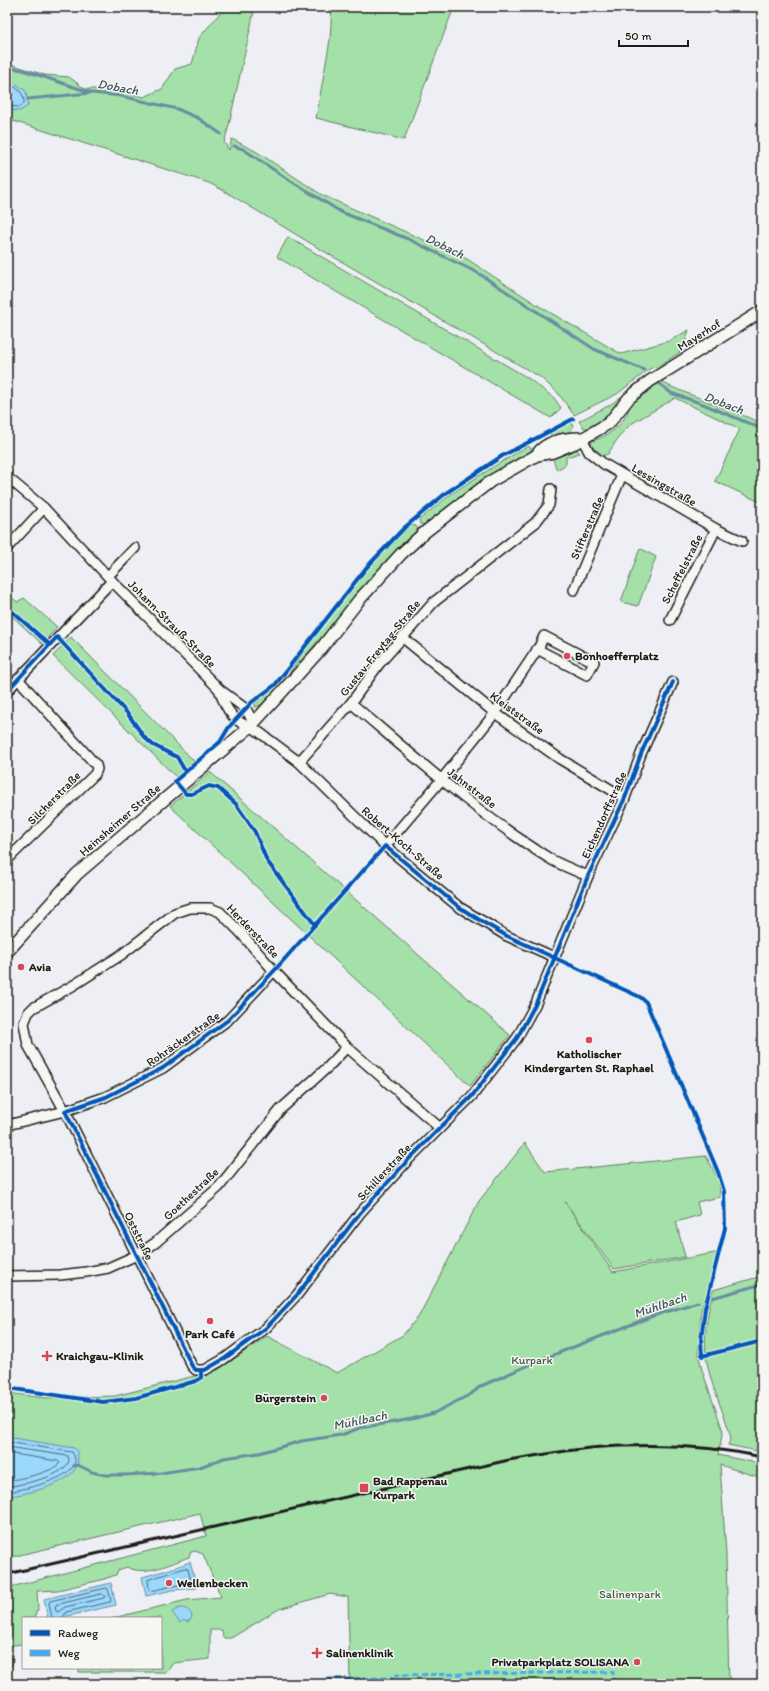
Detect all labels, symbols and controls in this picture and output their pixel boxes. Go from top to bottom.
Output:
scale bar [619,22,688,48]
text: 50 m [625,29,651,43]
water label: Dobach [96,76,140,98]
water label: Dobach [423,230,467,262]
street label: Mayerhof [675,316,724,354]
water label: Dobach [702,389,746,417]
street label: Lessingstraße [629,461,699,509]
street label: Stifterstraße [567,494,607,562]
street label: Scheffelstraße [659,532,706,606]
street label: Johann-Strauß-Straße [125,577,219,671]
street label: Gustav-Freytag-Straße [337,597,423,699]
place label: Bonhoefferplatz [575,649,659,664]
marker: Bonhoefferplatz [562,651,572,661]
street label: Kleiststraße [487,689,547,738]
street label: Jahnstraße [445,765,499,812]
street label: Silcherstraße [24,768,84,828]
street label: Eichendorffstraße [579,769,630,861]
street label: Heinsheimer Straße [77,781,164,859]
street label: Robert-Koch-Straße [359,803,447,883]
street label: Herderstraße [224,901,282,961]
place label: Avia [28,960,51,974]
marker: Avia [16,962,26,972]
street label: Rohräckerstraße [144,1008,223,1070]
marker: Katholischer Kindergarten St. Raphael [584,1035,594,1045]
place label: Katholischer Kindergarten St. Raphael [524,1047,654,1076]
street label: Schillerstraße [354,1141,414,1203]
street label: Goethestraße [161,1165,222,1223]
street label: Oststraße [121,1209,157,1263]
water label: Mühlbach [632,1289,688,1321]
marker: Park Café [205,1316,215,1326]
place label: Park Café [185,1327,235,1341]
place label: Kraichgau-Klinik [56,1349,144,1364]
marker: Kraichgau-Klinik [41,1350,53,1362]
park label: Kurpark [511,1353,554,1367]
place label: Bürgerstein [255,1391,316,1406]
marker: Bürgerstein [319,1393,329,1403]
water label: Mühlbach [332,1407,389,1433]
place label: Bad Rappenau Kurpark [373,1474,448,1503]
marker: Bad Rappenau Kurpark [358,1482,370,1494]
place label: Wellenbecken [177,1576,248,1590]
marker: Wellenbecken [164,1578,174,1588]
park label: Salinenpark [599,1587,662,1601]
legend [22,1617,162,1669]
text: Radweg [58,1626,99,1640]
text: Weg [58,1646,81,1660]
place label: Salinenklinik [326,1646,394,1660]
marker: Salinenklinik [311,1647,323,1659]
place label: Privatparkplatz SOLISANA [491,1655,629,1670]
marker: Privatparkplatz SOLISANA [632,1657,642,1667]

